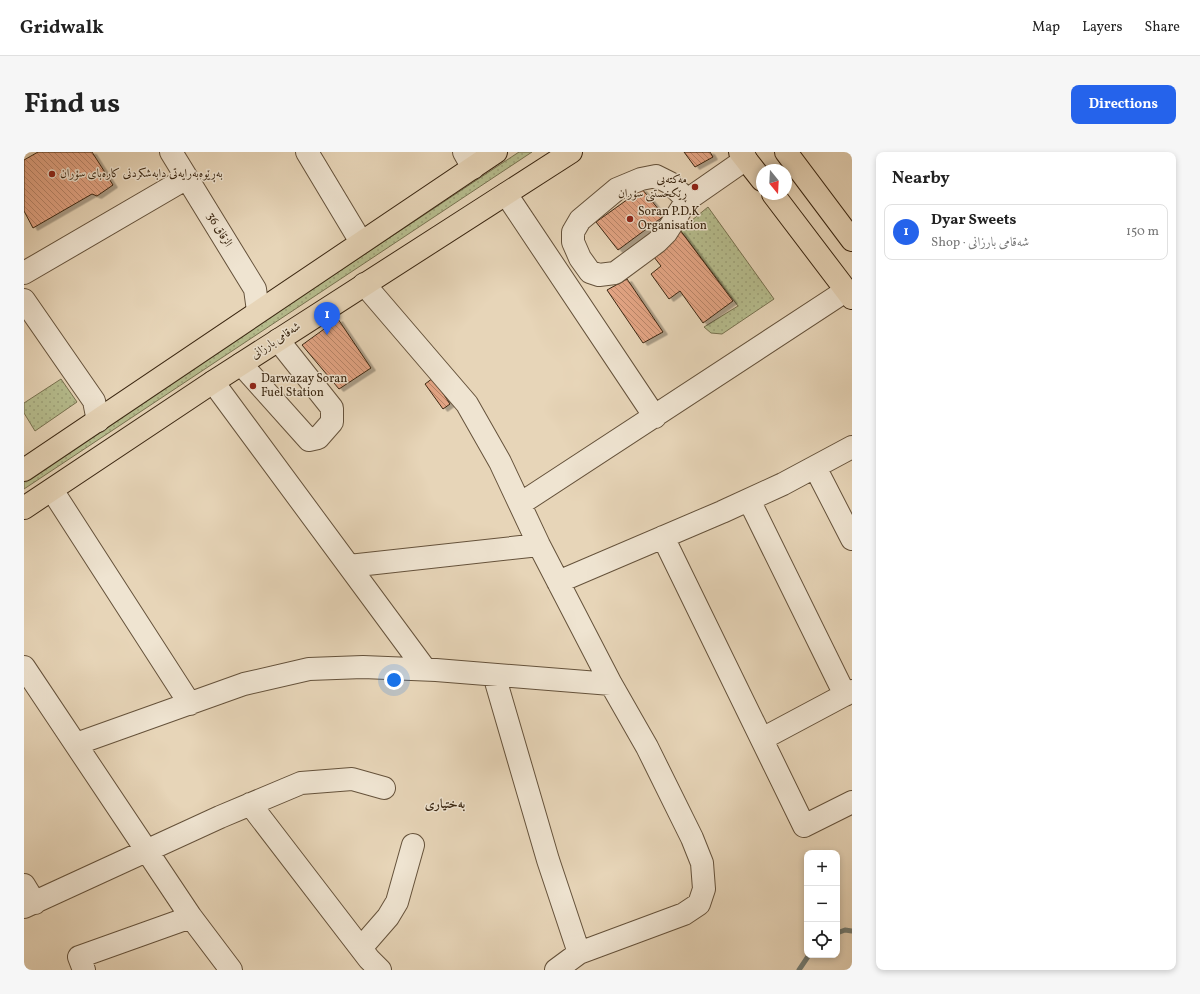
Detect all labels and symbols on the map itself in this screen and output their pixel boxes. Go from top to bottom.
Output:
north arrow [756,164,792,200]
place label: بەڕێوەبەرایەتی دابەشکردنی کارەبای سۆران [60,166,223,183]
marker: بەڕێوەبەرایەتی دابەشکردنی کارەبای سۆران [47,169,57,179]
place label: مەکتەبی ڕێکخستنی سۆران [618,172,687,203]
marker: مەکتەبی ڕێکخستنی سۆران [690,182,700,192]
place label: Soran P.D.K Organisation [638,204,707,234]
street label: الزقاق 36 [202,210,236,251]
marker: Soran P.D.K Organisation [625,214,635,224]
pin: 1 [314,302,340,335]
street label: شەقامی بارزانی [248,319,304,363]
place label: Darwazay Soran Fuel Station [261,371,347,401]
marker: Darwazay Soran Fuel Station [248,381,258,391]
your location [384,670,404,690]
district label: بەختیاری [425,796,466,814]

